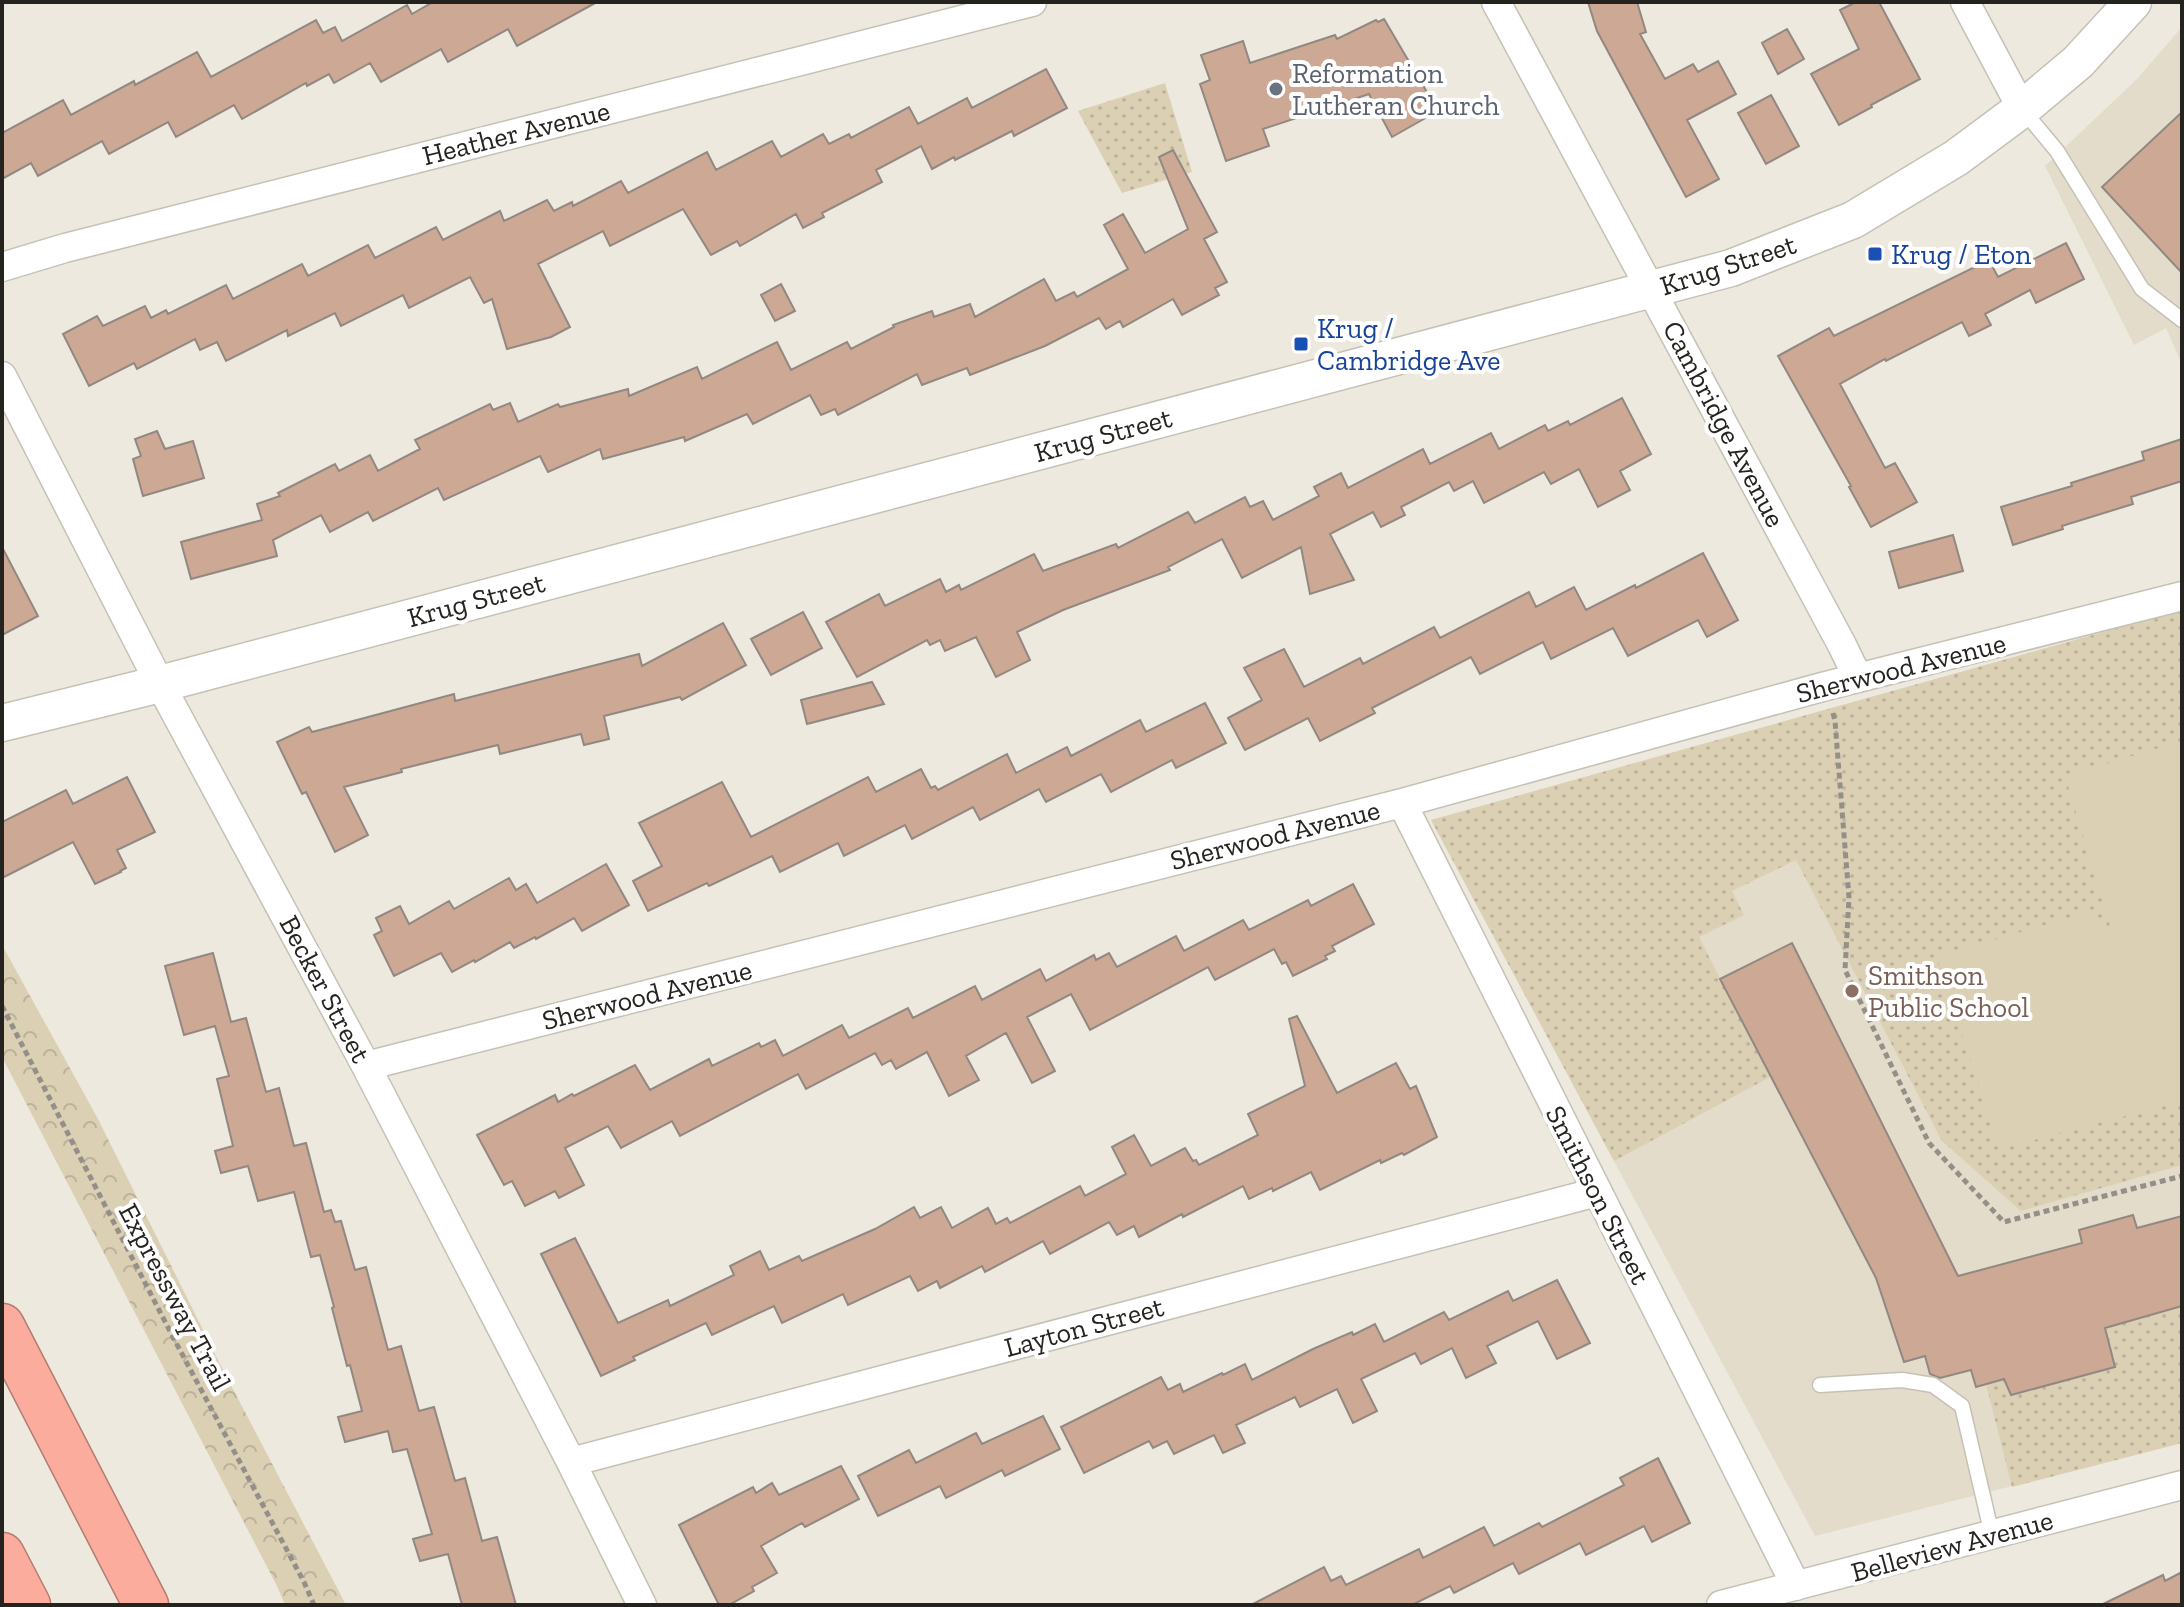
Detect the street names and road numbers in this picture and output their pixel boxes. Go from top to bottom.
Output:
street label: Heather Avenue [419,94,613,172]
street label: Krug Street [1656,227,1801,302]
street label: Cambridge Avenue [1656,315,1792,533]
street label: Krug Street [1031,401,1176,469]
street label: Krug Street [404,566,549,634]
street label: Sherwood Avenue [1793,626,2009,710]
street label: Sherwood Avenue [1167,793,1383,877]
street label: Becker Street [272,910,378,1069]
street label: Sherwood Avenue [539,953,755,1037]
street label: Smithson Street [1539,1100,1657,1290]
street label: Expressway Trail [112,1198,238,1396]
street label: Layton Street [1001,1290,1168,1364]
street label: Belleview Avenue [1847,1503,2057,1589]

